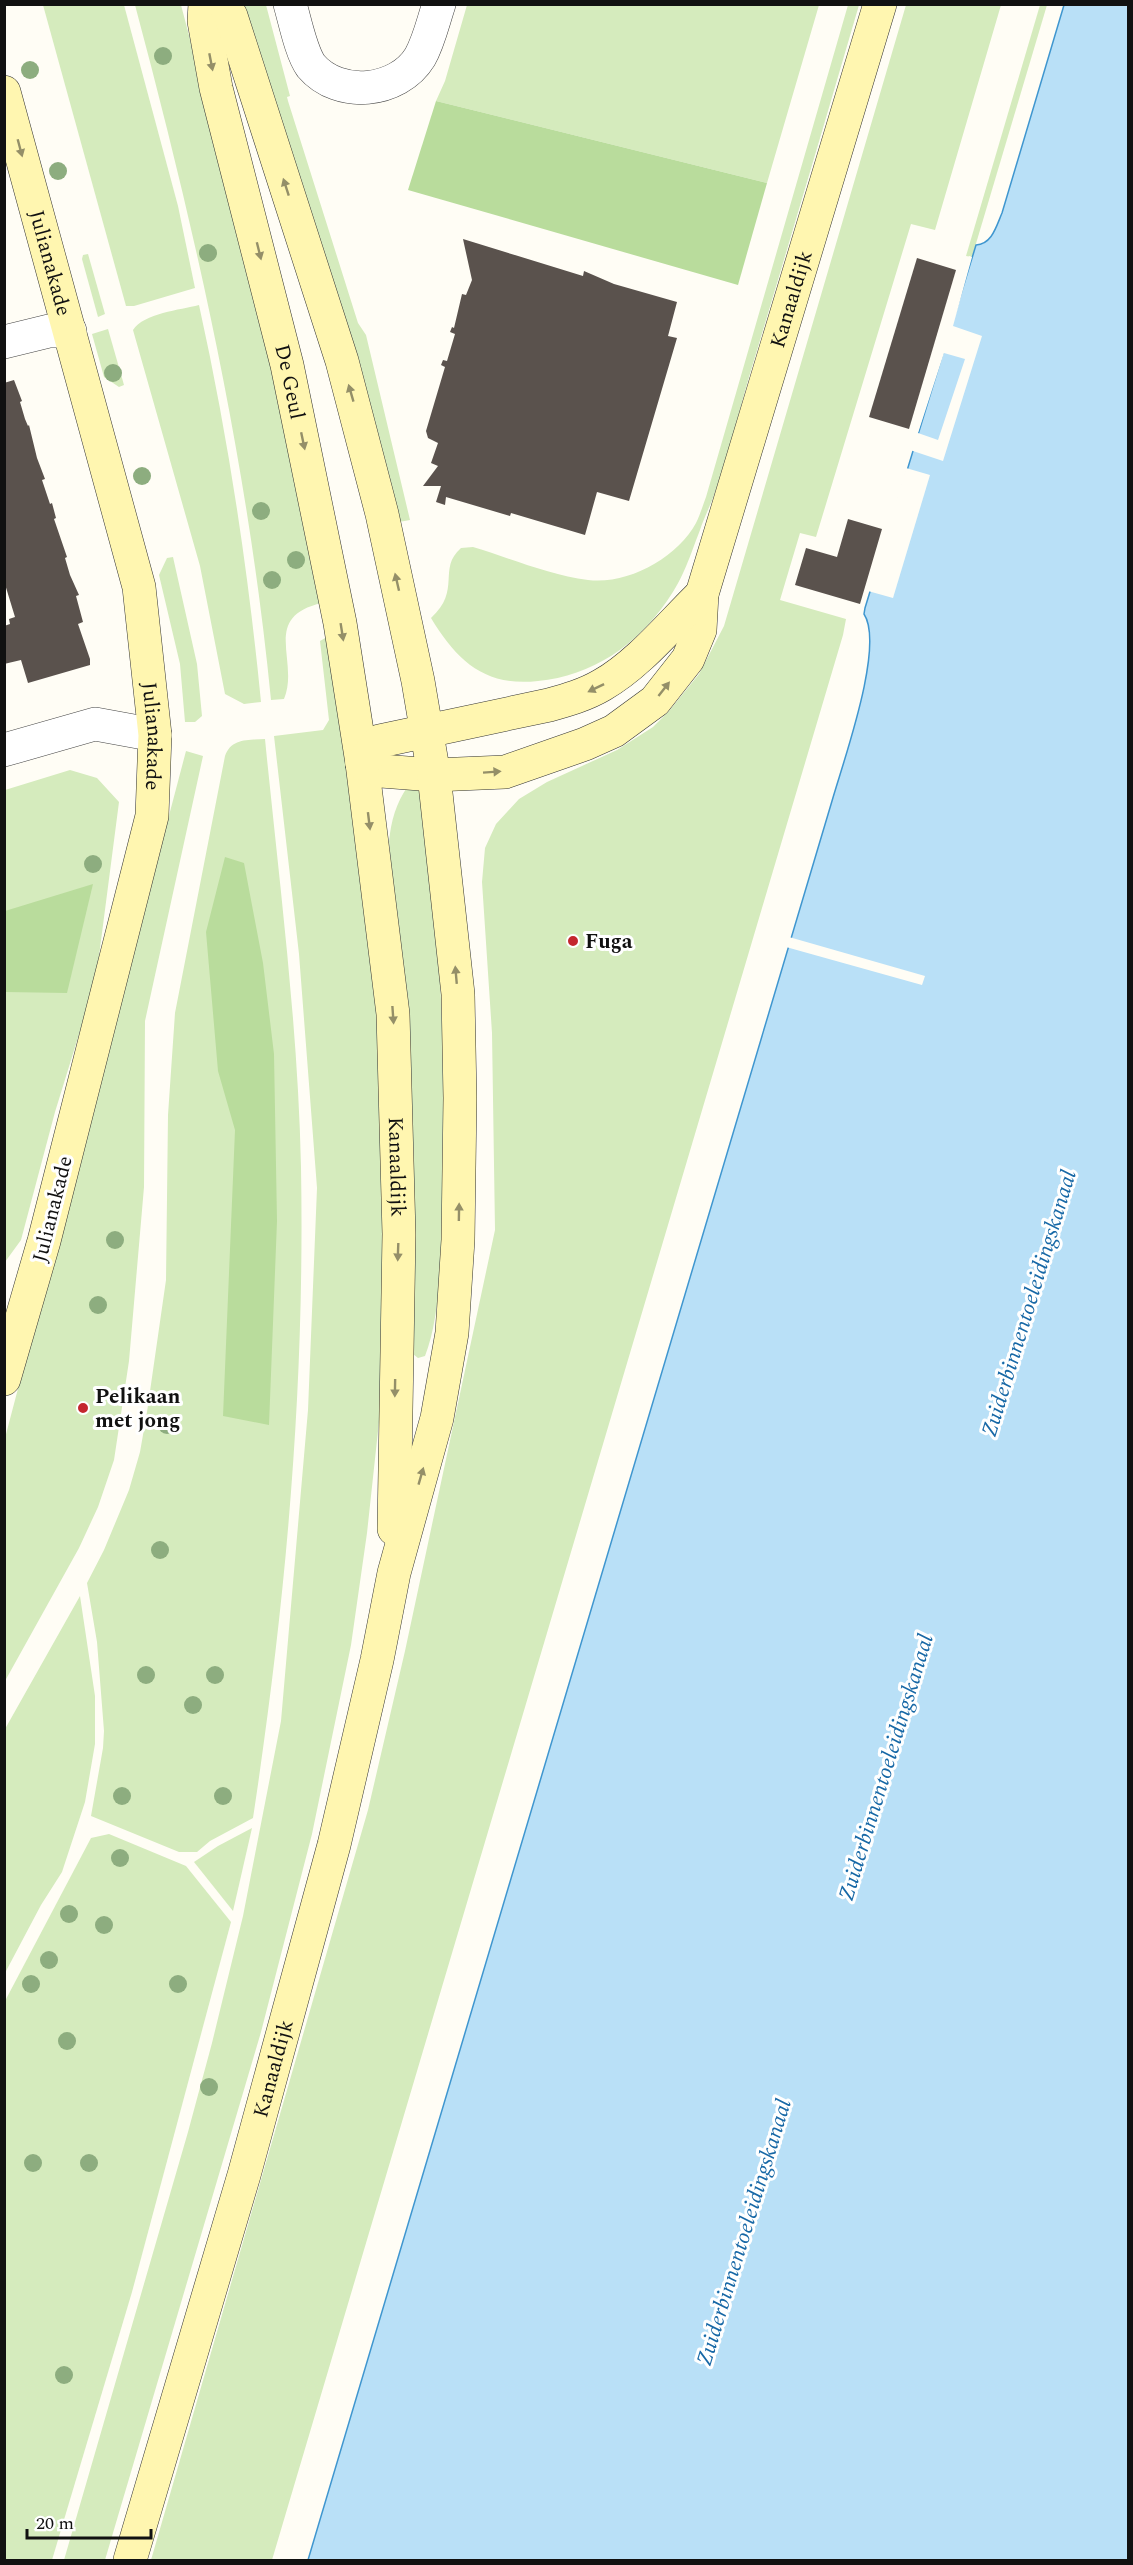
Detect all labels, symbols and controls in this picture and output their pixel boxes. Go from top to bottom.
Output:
one-way arrow [207,53,216,72]
one-way arrow [16,139,25,157]
one-way arrow [281,178,290,196]
street label: Julianakade [20,206,79,320]
one-way arrow [255,242,264,260]
street label: Kanaaldijk [762,246,822,352]
street label: De Geul [265,341,313,422]
one-way arrow [346,384,356,402]
one-way arrow [299,432,308,451]
one-way arrow [392,573,401,592]
one-way arrow [337,623,346,642]
street label: Julianakade [132,680,170,791]
one-way arrow [658,682,670,697]
one-way arrow [587,683,604,692]
one-way arrow [483,768,502,777]
one-way arrow [365,812,374,831]
place label: Fuga [585,926,633,958]
marker: Fuga [566,934,580,948]
one-way arrow [451,965,461,984]
one-way arrow [388,1005,398,1024]
street label: Kanaaldijk [379,1116,414,1218]
street label: Julianakade [24,1153,82,1266]
water label: Zuiderbinnentoeleidingskanaal [973,1166,1086,1441]
one-way arrow [454,1202,463,1221]
one-way arrow [394,1242,403,1261]
one-way arrow [391,1378,400,1397]
place label: Pelikaan met jong [95,1381,180,1437]
marker: Pelikaan met jong [76,1401,90,1415]
one-way arrow [417,1467,426,1485]
water label: Zuiderbinnentoeleidingskanaal [830,1630,943,1905]
street label: Kanaaldijk [245,2016,303,2121]
water label: Zuiderbinnentoeleidingskanaal [688,2095,801,2370]
scale bar [27,2502,152,2540]
text: 20 m [36,2510,74,2537]

